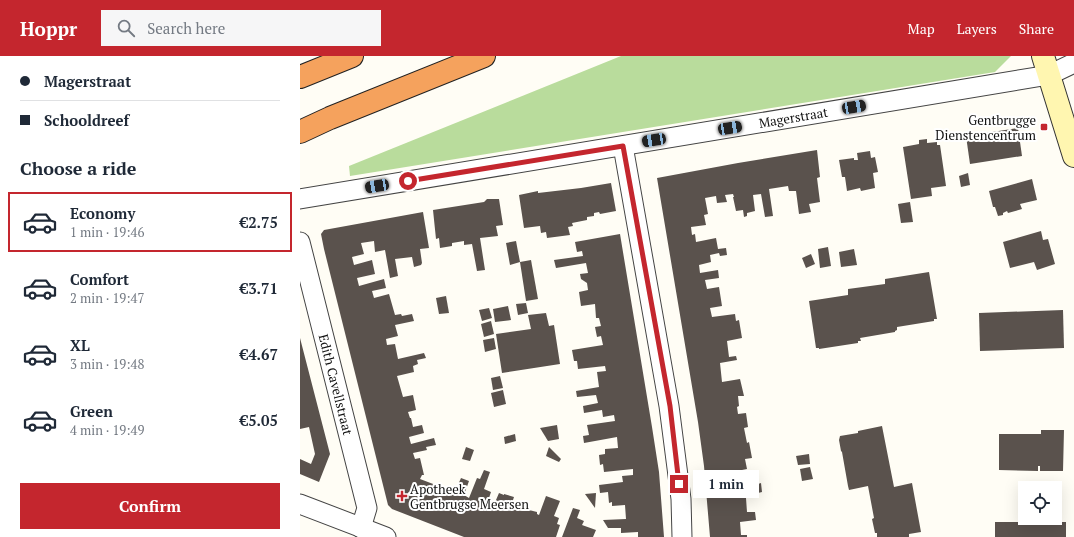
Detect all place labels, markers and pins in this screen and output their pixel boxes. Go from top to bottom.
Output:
place label: Gentbrugge Dienstencentrum [935,111,1036,144]
marker: Gentbrugge Dienstencentrum [1039,122,1049,132]
place label: Apotheek Gentbrugse Meersen [410,480,529,513]
marker: Apotheek Gentbrugse Meersen [397,491,407,501]

